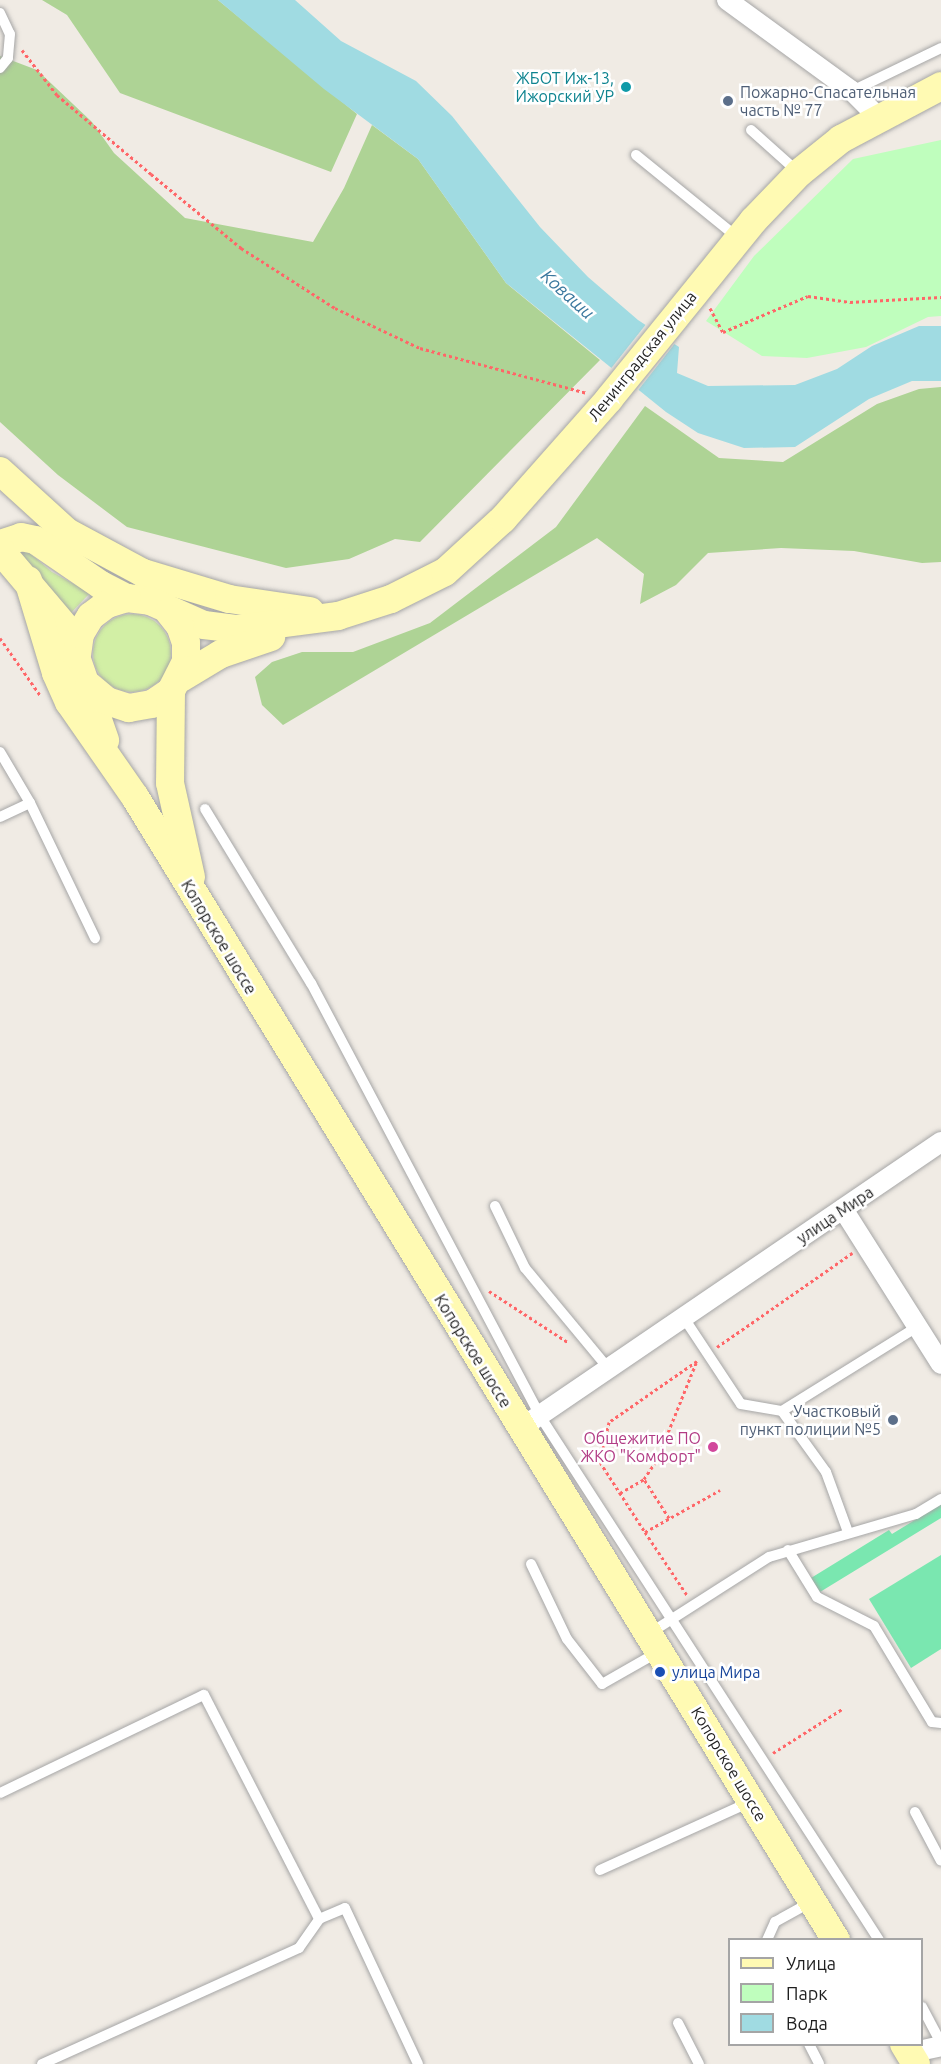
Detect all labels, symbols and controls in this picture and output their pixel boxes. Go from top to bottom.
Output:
place label: ЖБОТ Иж-13, Ижорский УР [515,68,614,106]
marker: ЖБОТ Иж-13, Ижорский УР [619,80,633,94]
place label: Пожарно-Спасательная часть № 77 [740,82,916,120]
marker: Пожарно-Спасательная часть № 77 [721,94,735,108]
water label: Коваши [537,265,599,323]
street label: Ленинградская улица [584,287,700,425]
street label: Копорское шоссе [177,876,261,998]
street label: улица Мира [793,1182,877,1248]
street label: Копорское шоссе [430,1291,516,1411]
place label: Участковый пункт полиции №5 [740,1401,881,1439]
marker: Участковый пункт полиции №5 [886,1413,900,1427]
place label: Общежитие ПО ЖКО "Комфорт" [580,1428,701,1466]
marker: Общежитие ПО ЖКО "Комфорт" [706,1440,720,1454]
place label: улица Мира [672,1662,760,1682]
marker: улица Мира [653,1665,667,1679]
street label: Копорское шоссе [687,1703,771,1825]
legend [728,1938,923,2046]
text: Улица [786,1953,836,1973]
text: Парк [786,1983,827,2003]
text: Вода [786,2013,828,2033]

